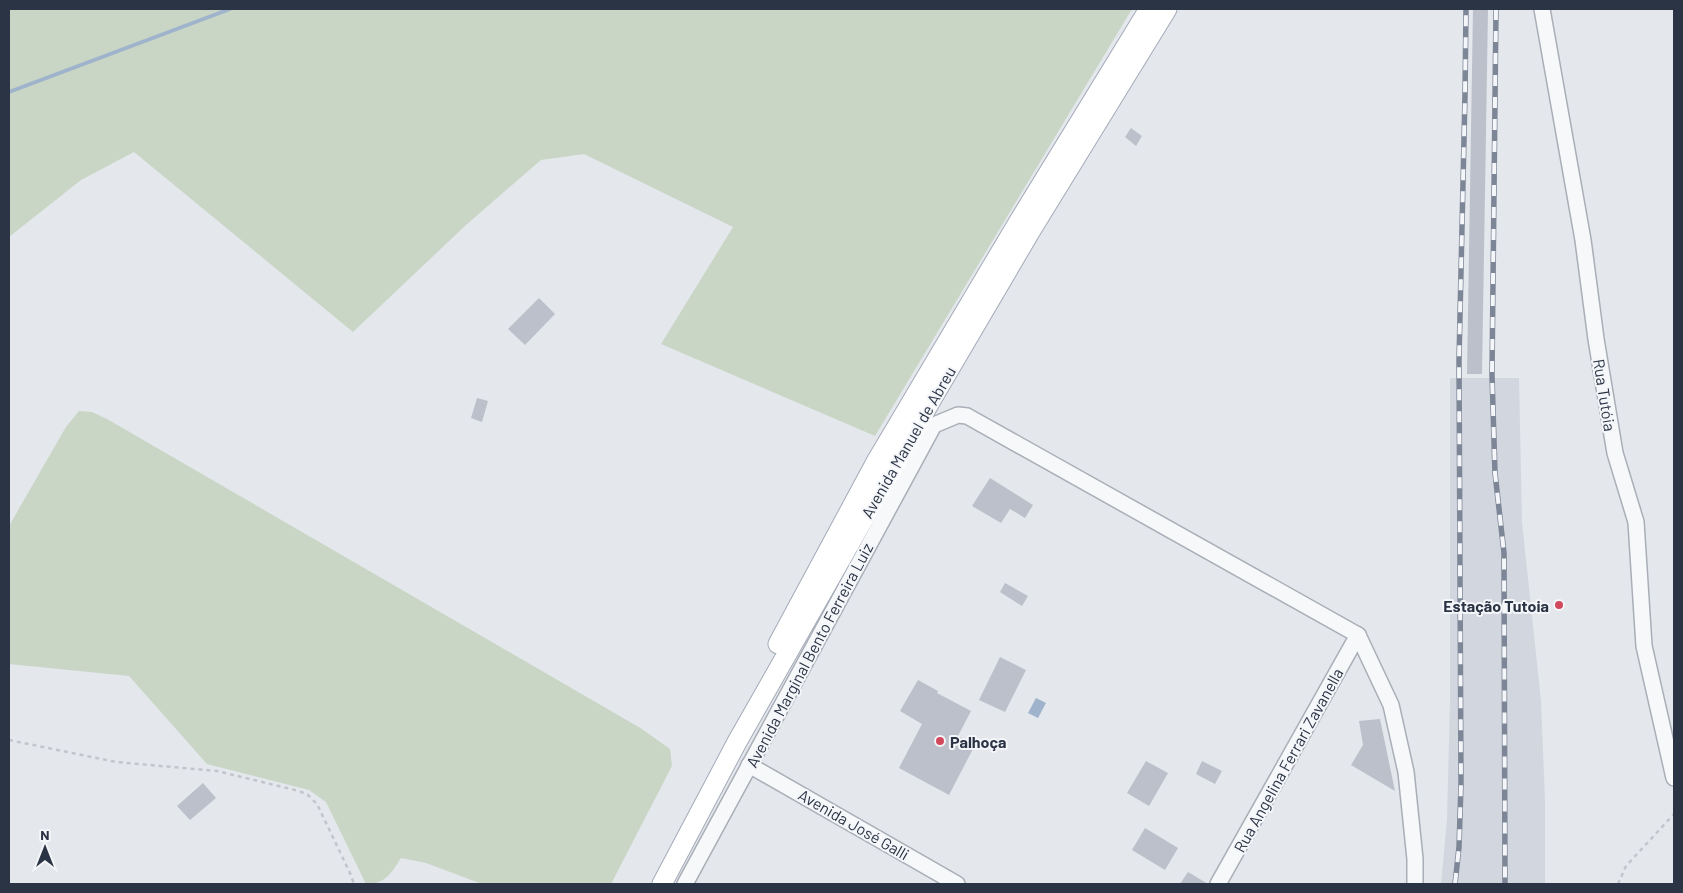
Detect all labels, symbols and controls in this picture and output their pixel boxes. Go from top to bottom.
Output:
street label: Rua Tutóia [1590,357,1620,433]
street label: Avenida Manuel de Abreu [857,363,959,521]
street label: Avenida Marginal Bento Ferreira Luiz [742,540,876,770]
place label: Estação Tutoia [1443,596,1549,615]
marker: Estação Tutoia [1553,599,1565,611]
street label: Rua Angelina Ferrari Zavanella [1229,665,1347,855]
place label: Palhoça [950,732,1006,751]
marker: Palhoça [934,735,946,747]
street label: Avenida José Galli [795,785,913,863]
north arrow [20,823,70,873]
text: N [40,826,50,843]

